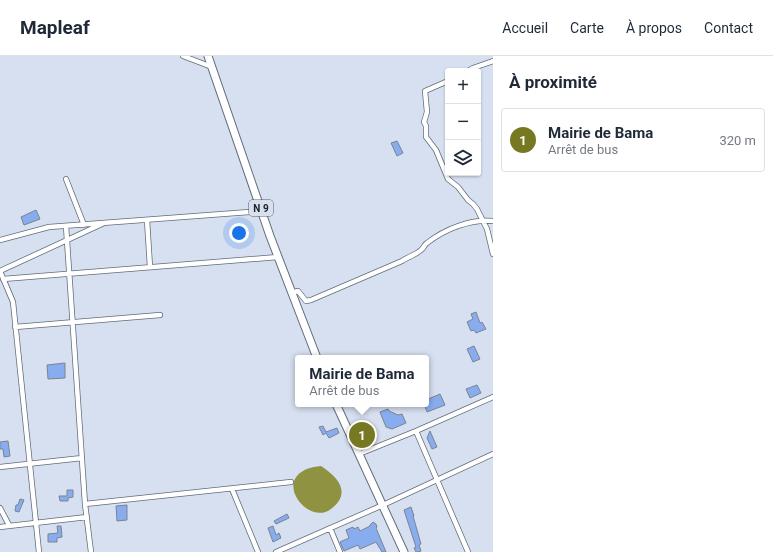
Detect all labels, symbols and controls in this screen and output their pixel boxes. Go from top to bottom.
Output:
text: Mapleaf [20,16,90,39]
text: Accueil [502,20,548,36]
text: Carte [570,20,604,36]
text: À propos [626,20,682,36]
text: Contact [704,20,753,36]
map controls [445,68,481,176]
button: + [445,68,481,104]
text: À proximité [509,72,597,92]
button: − [445,104,481,140]
text: Mairie de Bama [548,124,653,142]
text: 1 [519,133,527,148]
text: 320 m [719,133,756,148]
button: layers [445,140,481,176]
text: Arrêt de bus [548,142,618,157]
road number: N 9 [249,200,273,216]
your location [229,223,249,243]
popup [295,355,429,407]
text: Mairie de Bama [309,365,415,383]
text: Arrêt de bus [309,383,380,398]
pin: 1 [349,420,375,450]

